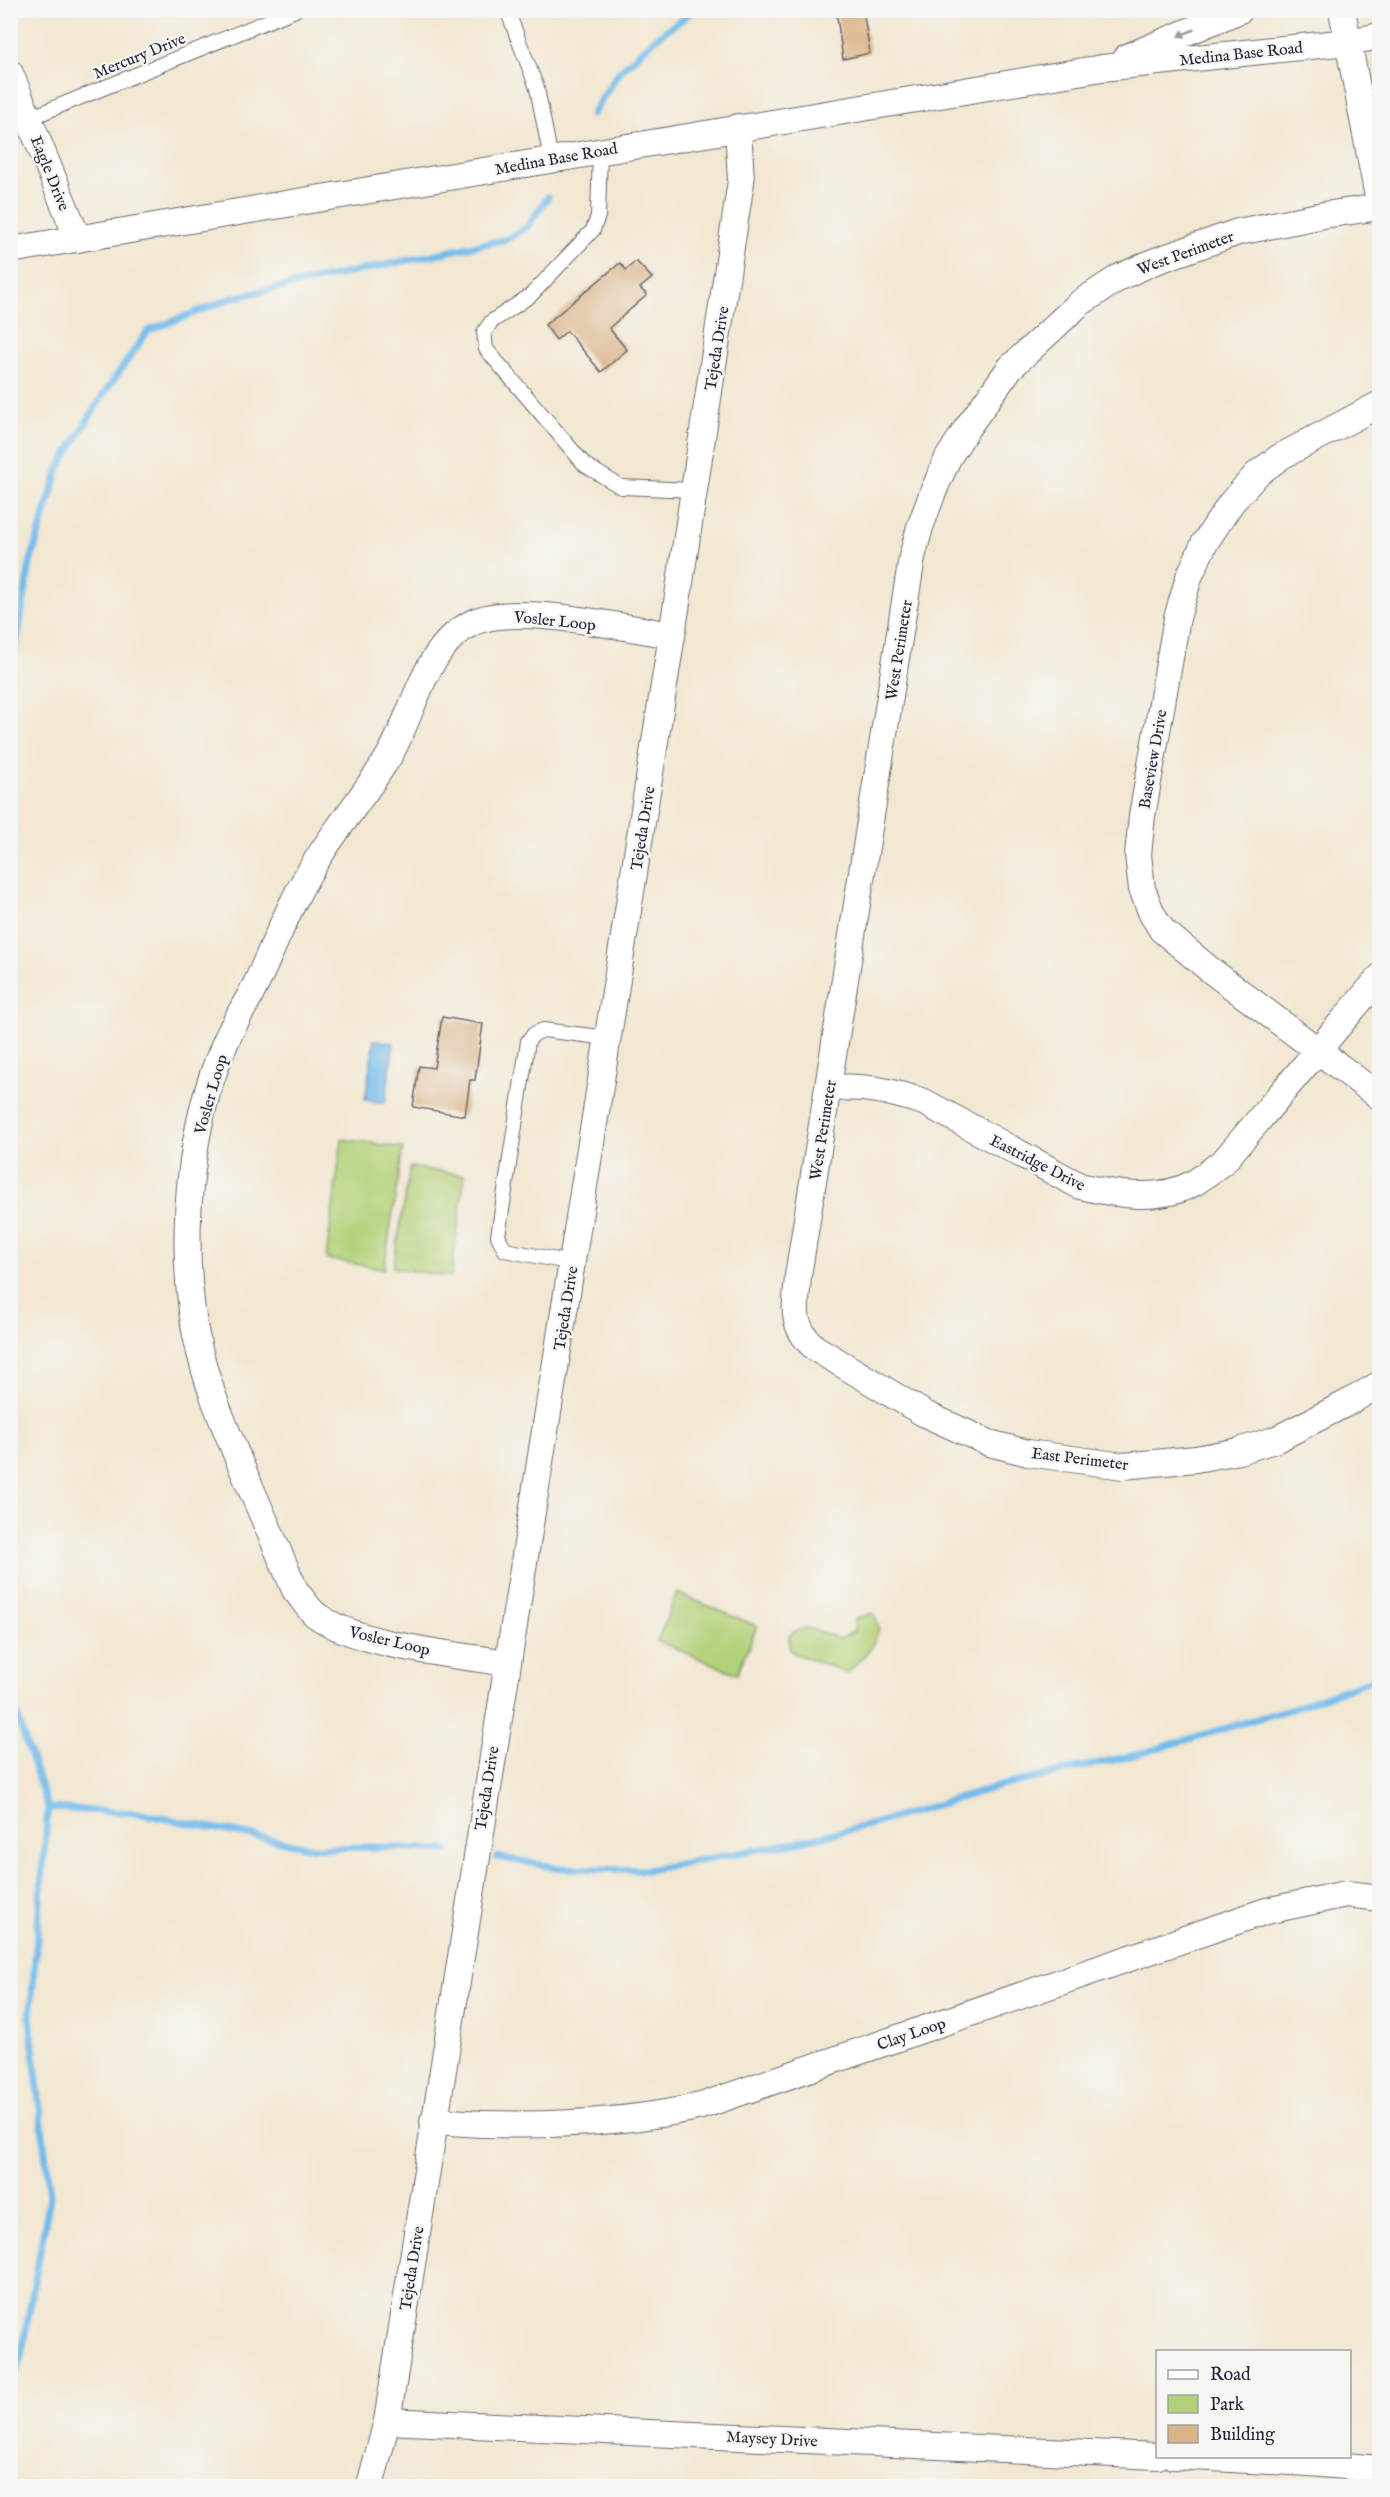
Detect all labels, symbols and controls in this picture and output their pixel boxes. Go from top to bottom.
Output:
one-way arrow [1177,28,1195,38]
street label: Mercury Drive [91,29,189,84]
street label: Medina Base Road [1178,39,1304,71]
street label: Eagle Drive [25,133,73,214]
street label: Medina Base Road [493,139,620,181]
street label: West Perimeter [1135,227,1237,281]
street label: Tejeda Drive [701,305,734,392]
street label: West Perimeter [882,599,918,702]
street label: Vosler Loop [512,608,597,636]
street label: Baseview Drive [1135,708,1173,811]
street label: Tejeda Drive [627,785,660,872]
street label: Vosler Loop [191,1052,233,1138]
street label: West Perimeter [806,1079,842,1182]
street label: Eastridge Drive [986,1131,1088,1196]
street label: Tejeda Drive [550,1265,583,1352]
street label: East Perimeter [1030,1444,1129,1476]
street label: Vosler Loop [346,1623,432,1661]
street label: Tejeda Drive [471,1745,504,1832]
street label: Clay Loop [875,2014,949,2056]
street label: Tejeda Drive [396,2225,429,2312]
legend [1156,2350,1351,2458]
text: Road [1210,2364,1251,2387]
text: Park [1210,2394,1245,2417]
text: Building [1210,2424,1275,2447]
street label: Maysey Drive [726,2428,818,2452]

